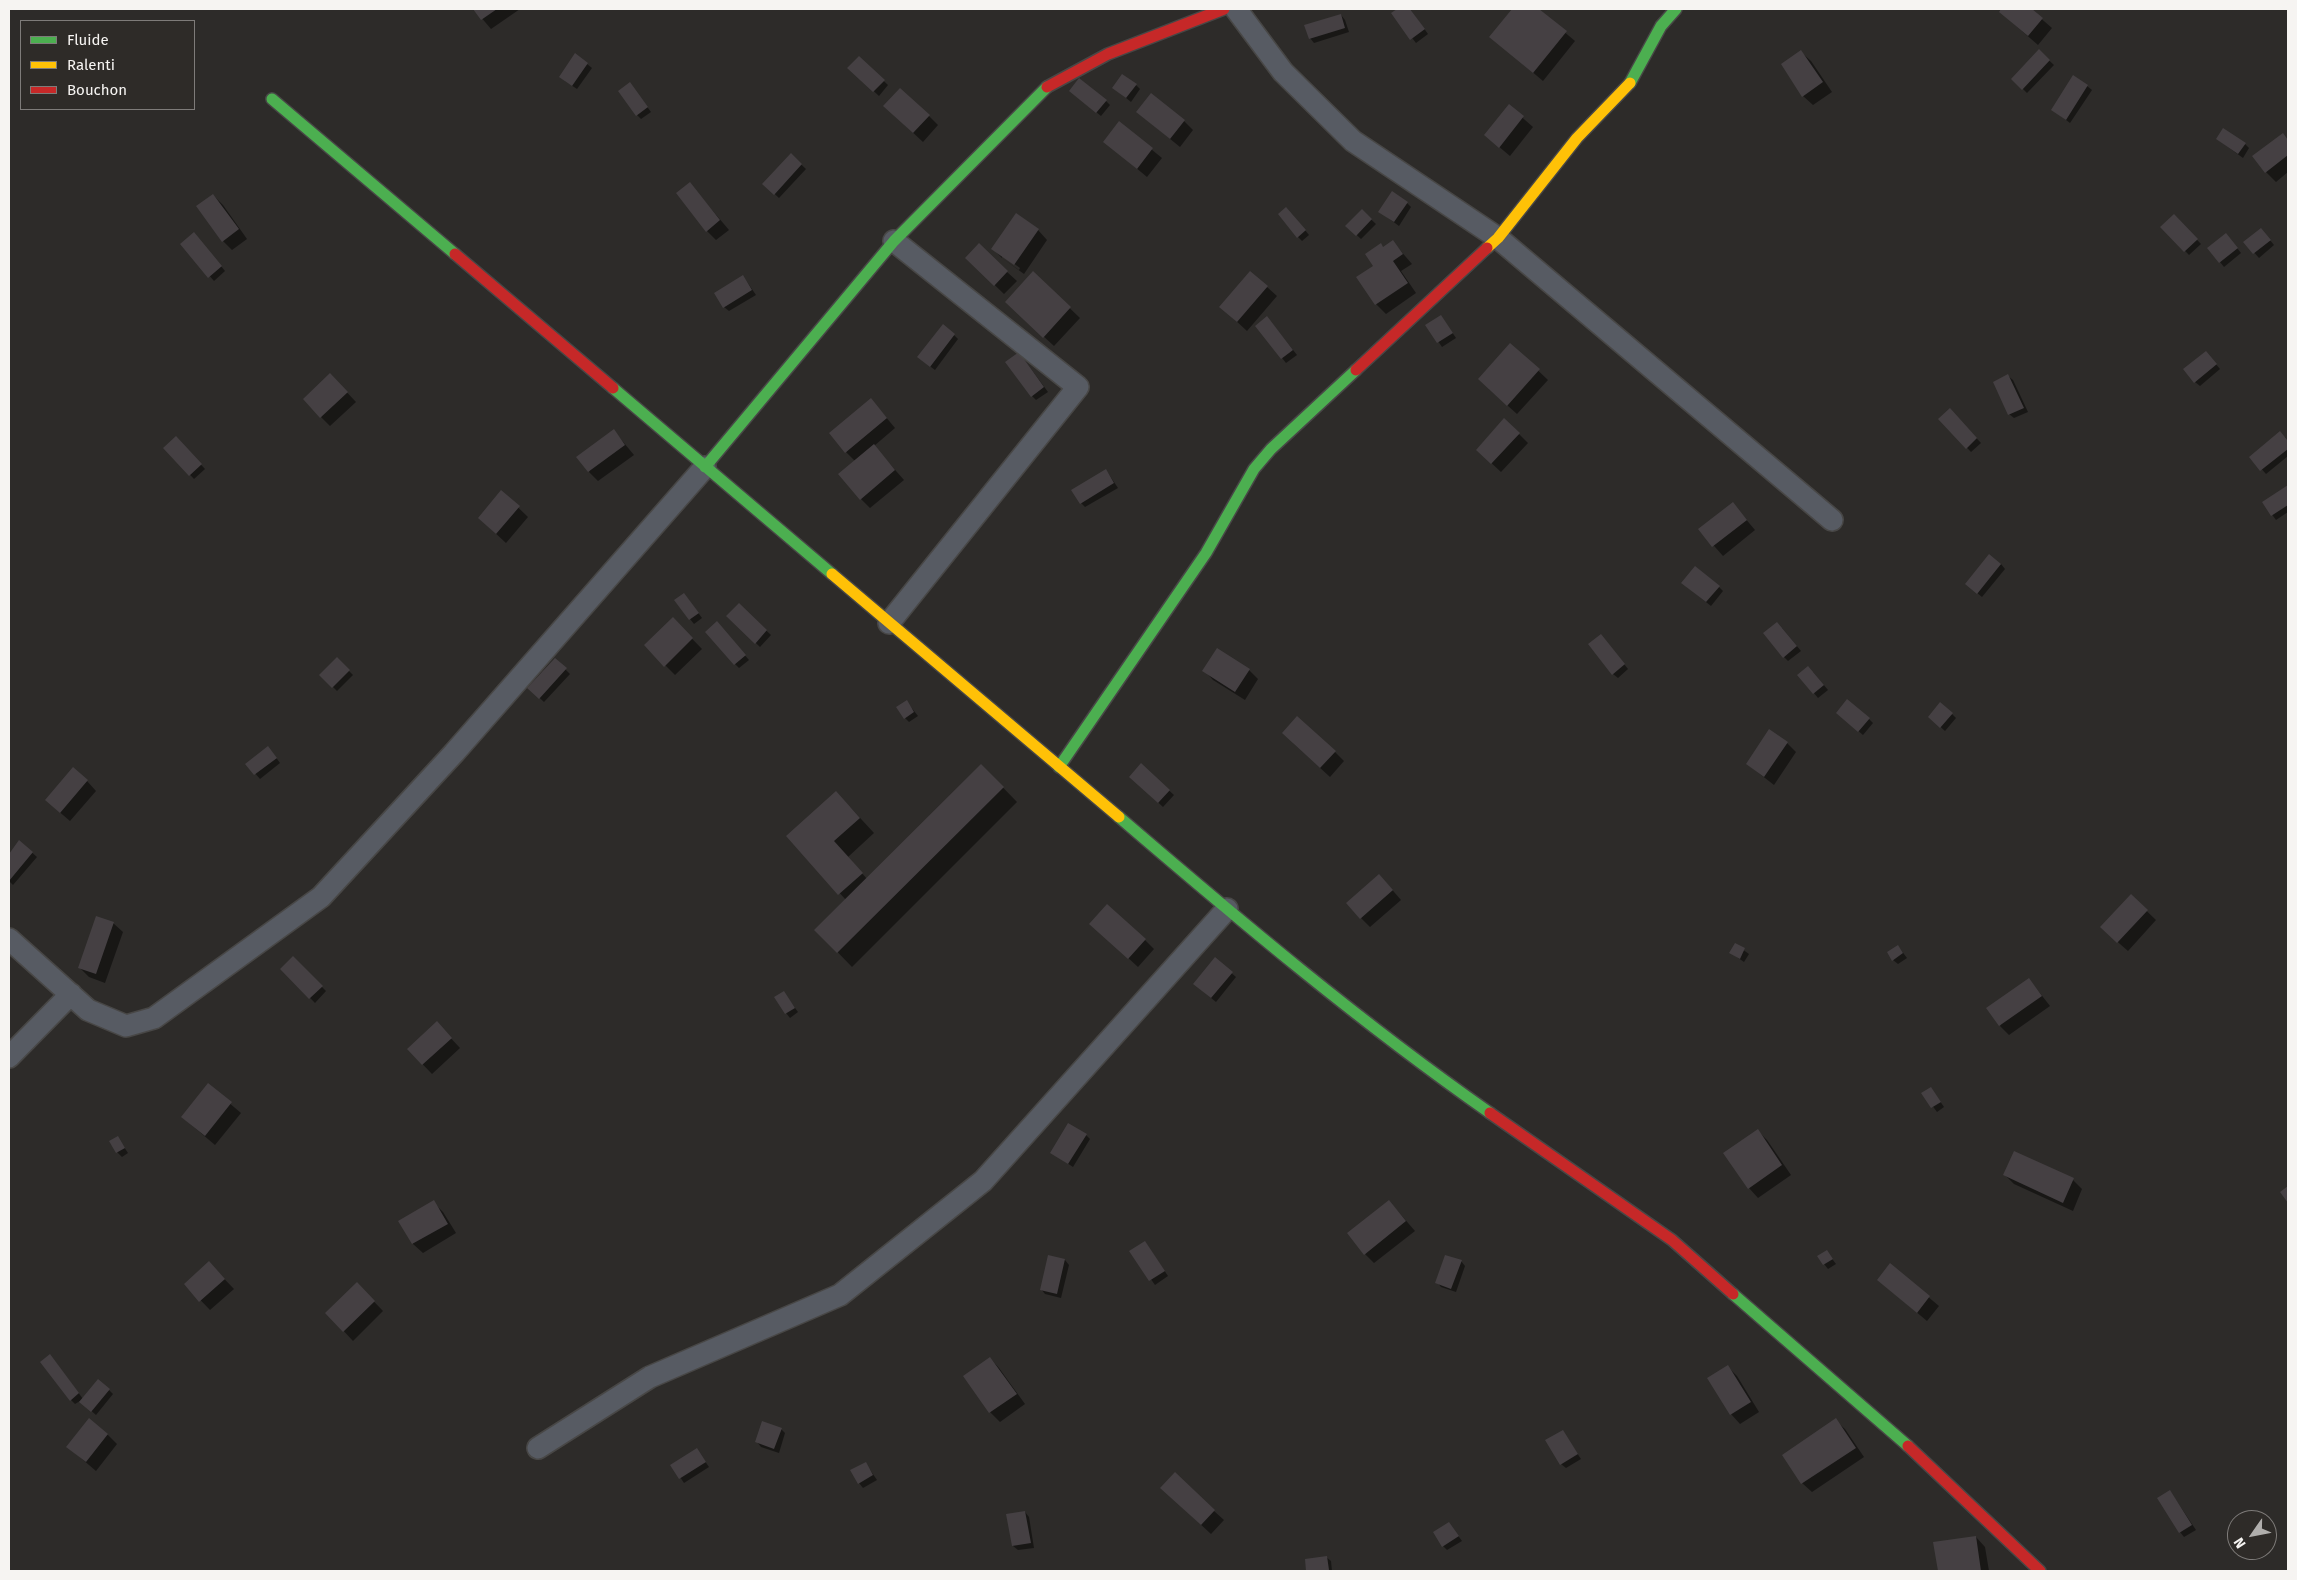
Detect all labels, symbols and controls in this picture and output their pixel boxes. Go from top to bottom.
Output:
legend [20,20,195,110]
text: Fluide [67,31,109,49]
text: Ralenti [67,56,115,74]
text: Bouchon [67,81,127,99]
north arrow [2227,1510,2277,1560]
text: N [2230,1534,2250,1551]

